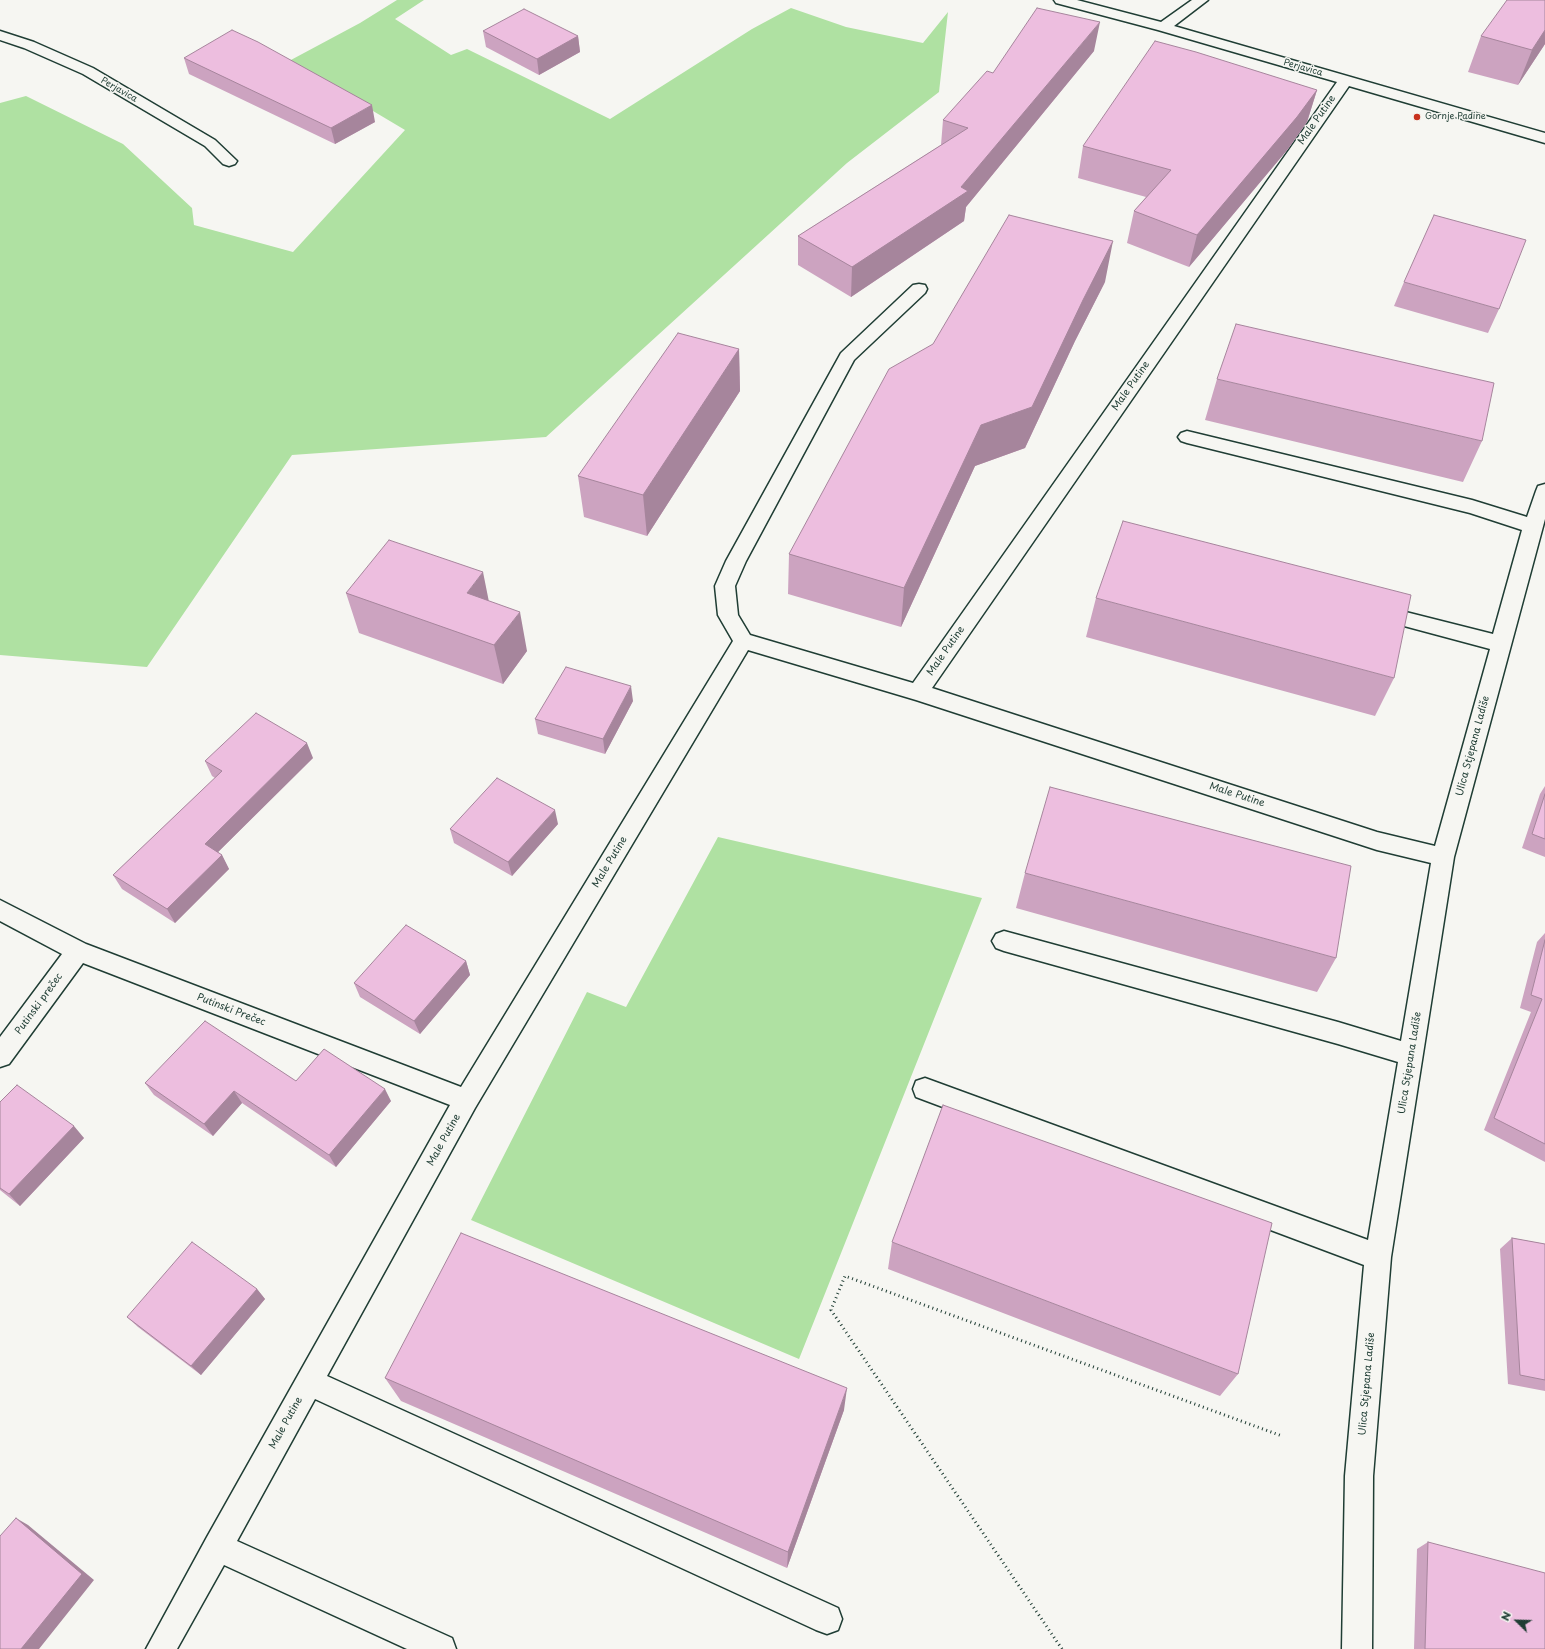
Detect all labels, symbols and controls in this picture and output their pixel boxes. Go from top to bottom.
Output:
street label: Perjavica [1282,57,1324,79]
street label: Perjavica [99,75,139,105]
street label: Male Putine [1296,93,1338,147]
marker: Gornje Padine [1412,112,1422,122]
place label: Gornje Padine [1425,112,1486,122]
street label: Male Putine [1110,359,1152,413]
street label: Male Putine [925,624,967,678]
street label: Ulica Stjepana Ladiše [1454,694,1492,798]
street label: Male Putine [1208,780,1266,810]
street label: Male Putine [590,834,630,890]
street label: Putinski prečec [13,971,65,1037]
street label: Putinski Prečec [195,991,267,1029]
street label: Ulica Stjepana Ladiše [1396,1011,1424,1115]
street label: Male Putine [425,1112,463,1168]
street label: Ulica Stjepana Ladiše [1357,1332,1377,1436]
street label: Male Putine [267,1395,305,1451]
north arrow [1497,1601,1537,1641]
text: N [1496,1609,1515,1623]

